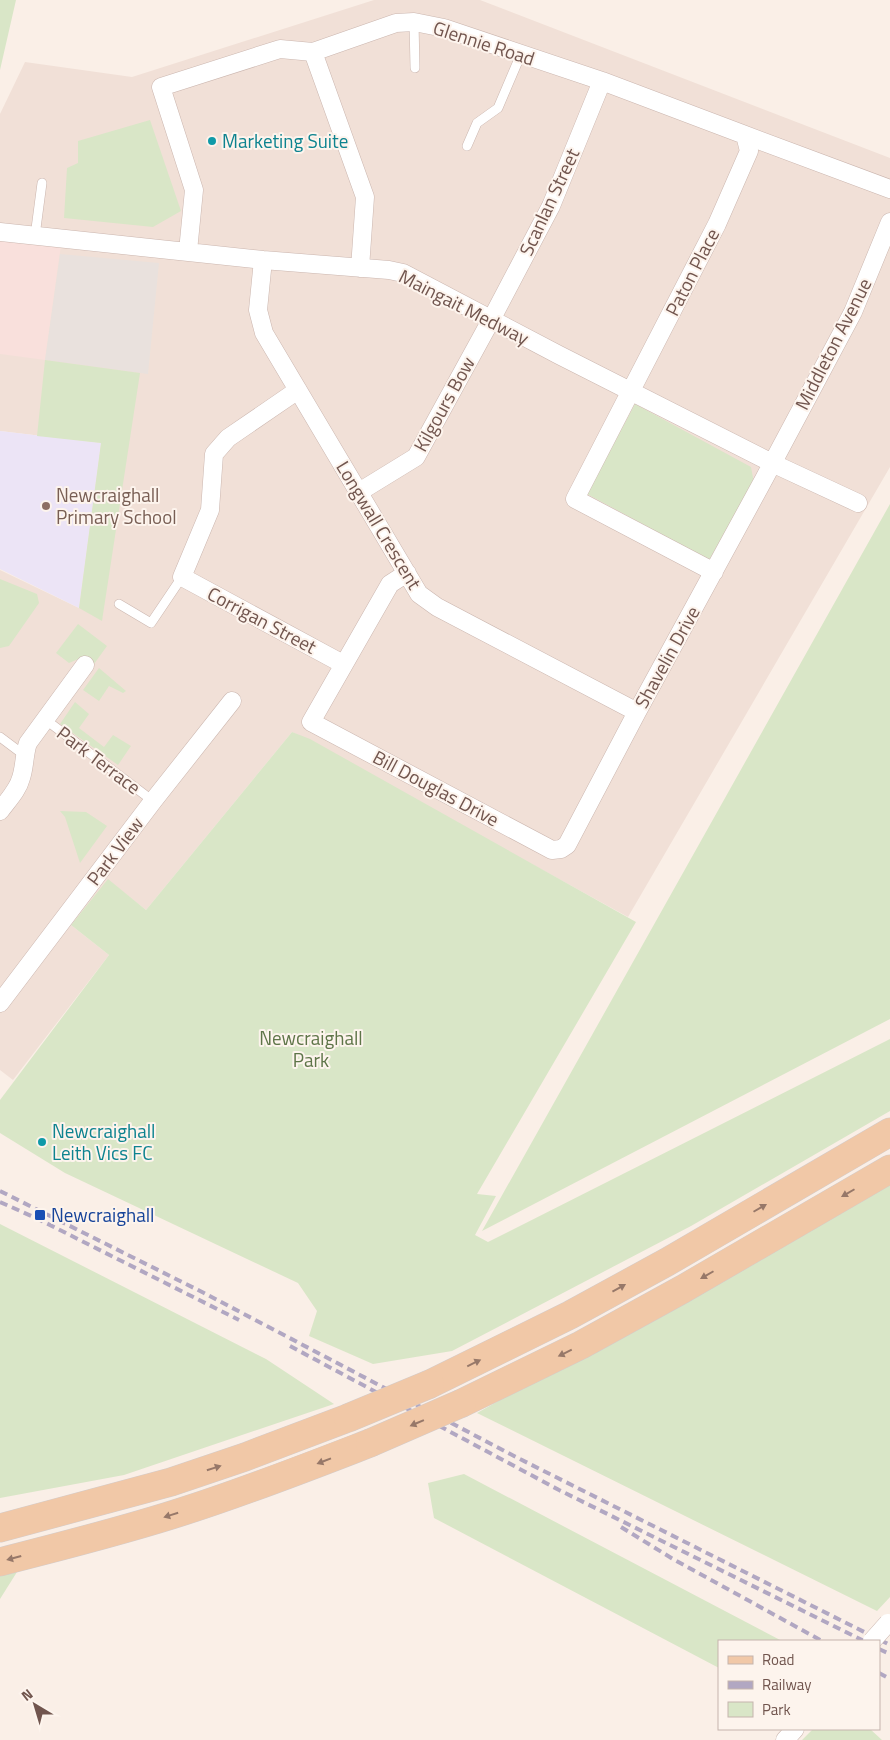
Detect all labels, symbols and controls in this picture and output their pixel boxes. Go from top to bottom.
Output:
street label: Glennie Road [430,12,539,73]
place label: Marketing Suite [222,126,348,155]
marker: Marketing Suite [206,135,218,147]
street label: Scanlan Street [511,143,586,260]
street label: Paton Place [657,223,726,321]
street label: Maingait Medway [394,261,534,352]
street label: Middleton Avenue [787,273,878,415]
street label: Kilgours Bow [405,351,482,457]
street label: Longwall Crescent [330,455,429,595]
place label: Newcraighall Primary School [56,480,177,531]
marker: Newcraighall Primary School [40,500,52,512]
street label: Corrigan Street [202,579,322,661]
street label: Shavelin Drive [626,600,707,713]
street label: Park Terrace [51,718,147,801]
street label: Bill Douglas Drive [368,742,505,833]
street label: Park View [79,810,150,891]
park label: Newcraighall Park [259,1023,363,1074]
place label: Newcraighall Leith Vics FC [52,1116,155,1167]
marker: Newcraighall Leith Vics FC [36,1136,48,1148]
one-way arrow [841,1189,854,1198]
place label: Newcraighall [51,1200,154,1229]
one-way arrow [752,1204,767,1212]
marker: Newcraighall [33,1208,47,1222]
one-way arrow [700,1271,715,1279]
one-way arrow [612,1284,625,1293]
one-way arrow [558,1349,572,1357]
one-way arrow [467,1359,481,1367]
one-way arrow [410,1419,424,1427]
one-way arrow [316,1457,331,1465]
one-way arrow [207,1463,222,1471]
one-way arrow [164,1511,179,1519]
one-way arrow [7,1554,22,1562]
legend [718,1640,880,1730]
text: Road [762,1648,794,1671]
text: Railway [762,1673,812,1696]
north arrow [10,1680,60,1730]
text: N [16,1683,37,1706]
text: Park [762,1698,791,1721]

